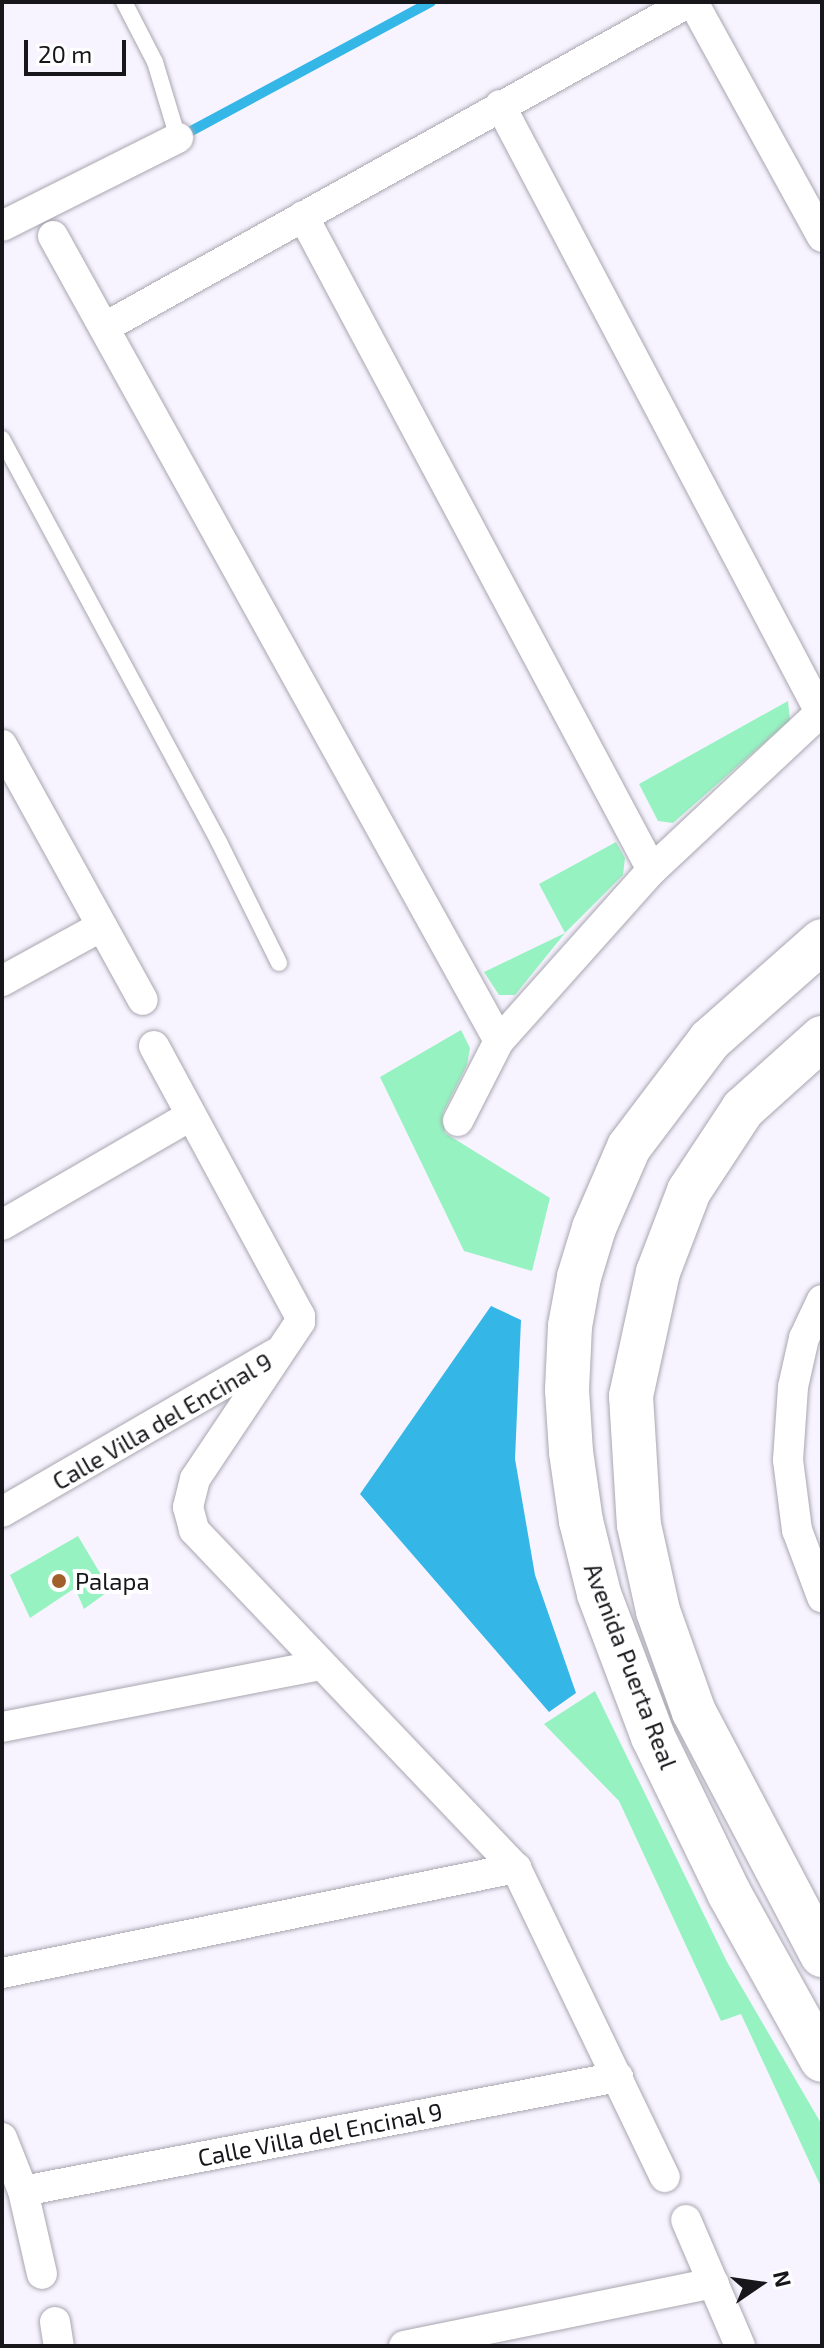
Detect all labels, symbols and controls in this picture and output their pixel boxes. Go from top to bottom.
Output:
scale bar [28,24,130,74]
text: 20 m [38,39,92,68]
street label: Calle Villa del Encinal 9 [46,1346,278,1496]
street label: Avenida Puerta Real [578,1559,684,1773]
place label: Palapa [75,1567,150,1595]
marker: Palapa [50,1572,68,1590]
street label: Calle Villa del Encinal 9 [194,2096,446,2172]
north arrow [720,2244,800,2324]
text: N [769,2268,798,2289]

